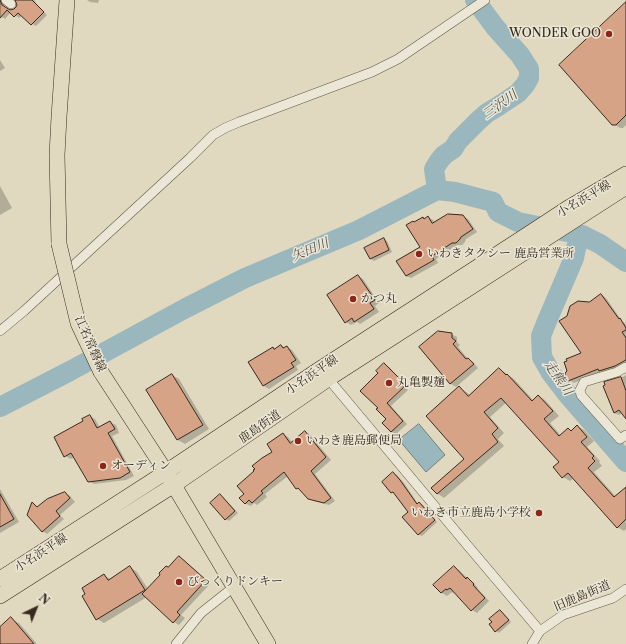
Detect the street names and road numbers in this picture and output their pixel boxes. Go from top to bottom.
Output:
street label: 小名浜平線 [555,177,613,221]
street label: 江名常磐線 [71,314,109,374]
street label: 小名浜平線 [283,352,341,398]
street label: 鹿島街道 [236,407,284,447]
street label: 小名浜平線 [12,531,70,575]
street label: 旧鹿島街道 [552,578,612,614]

